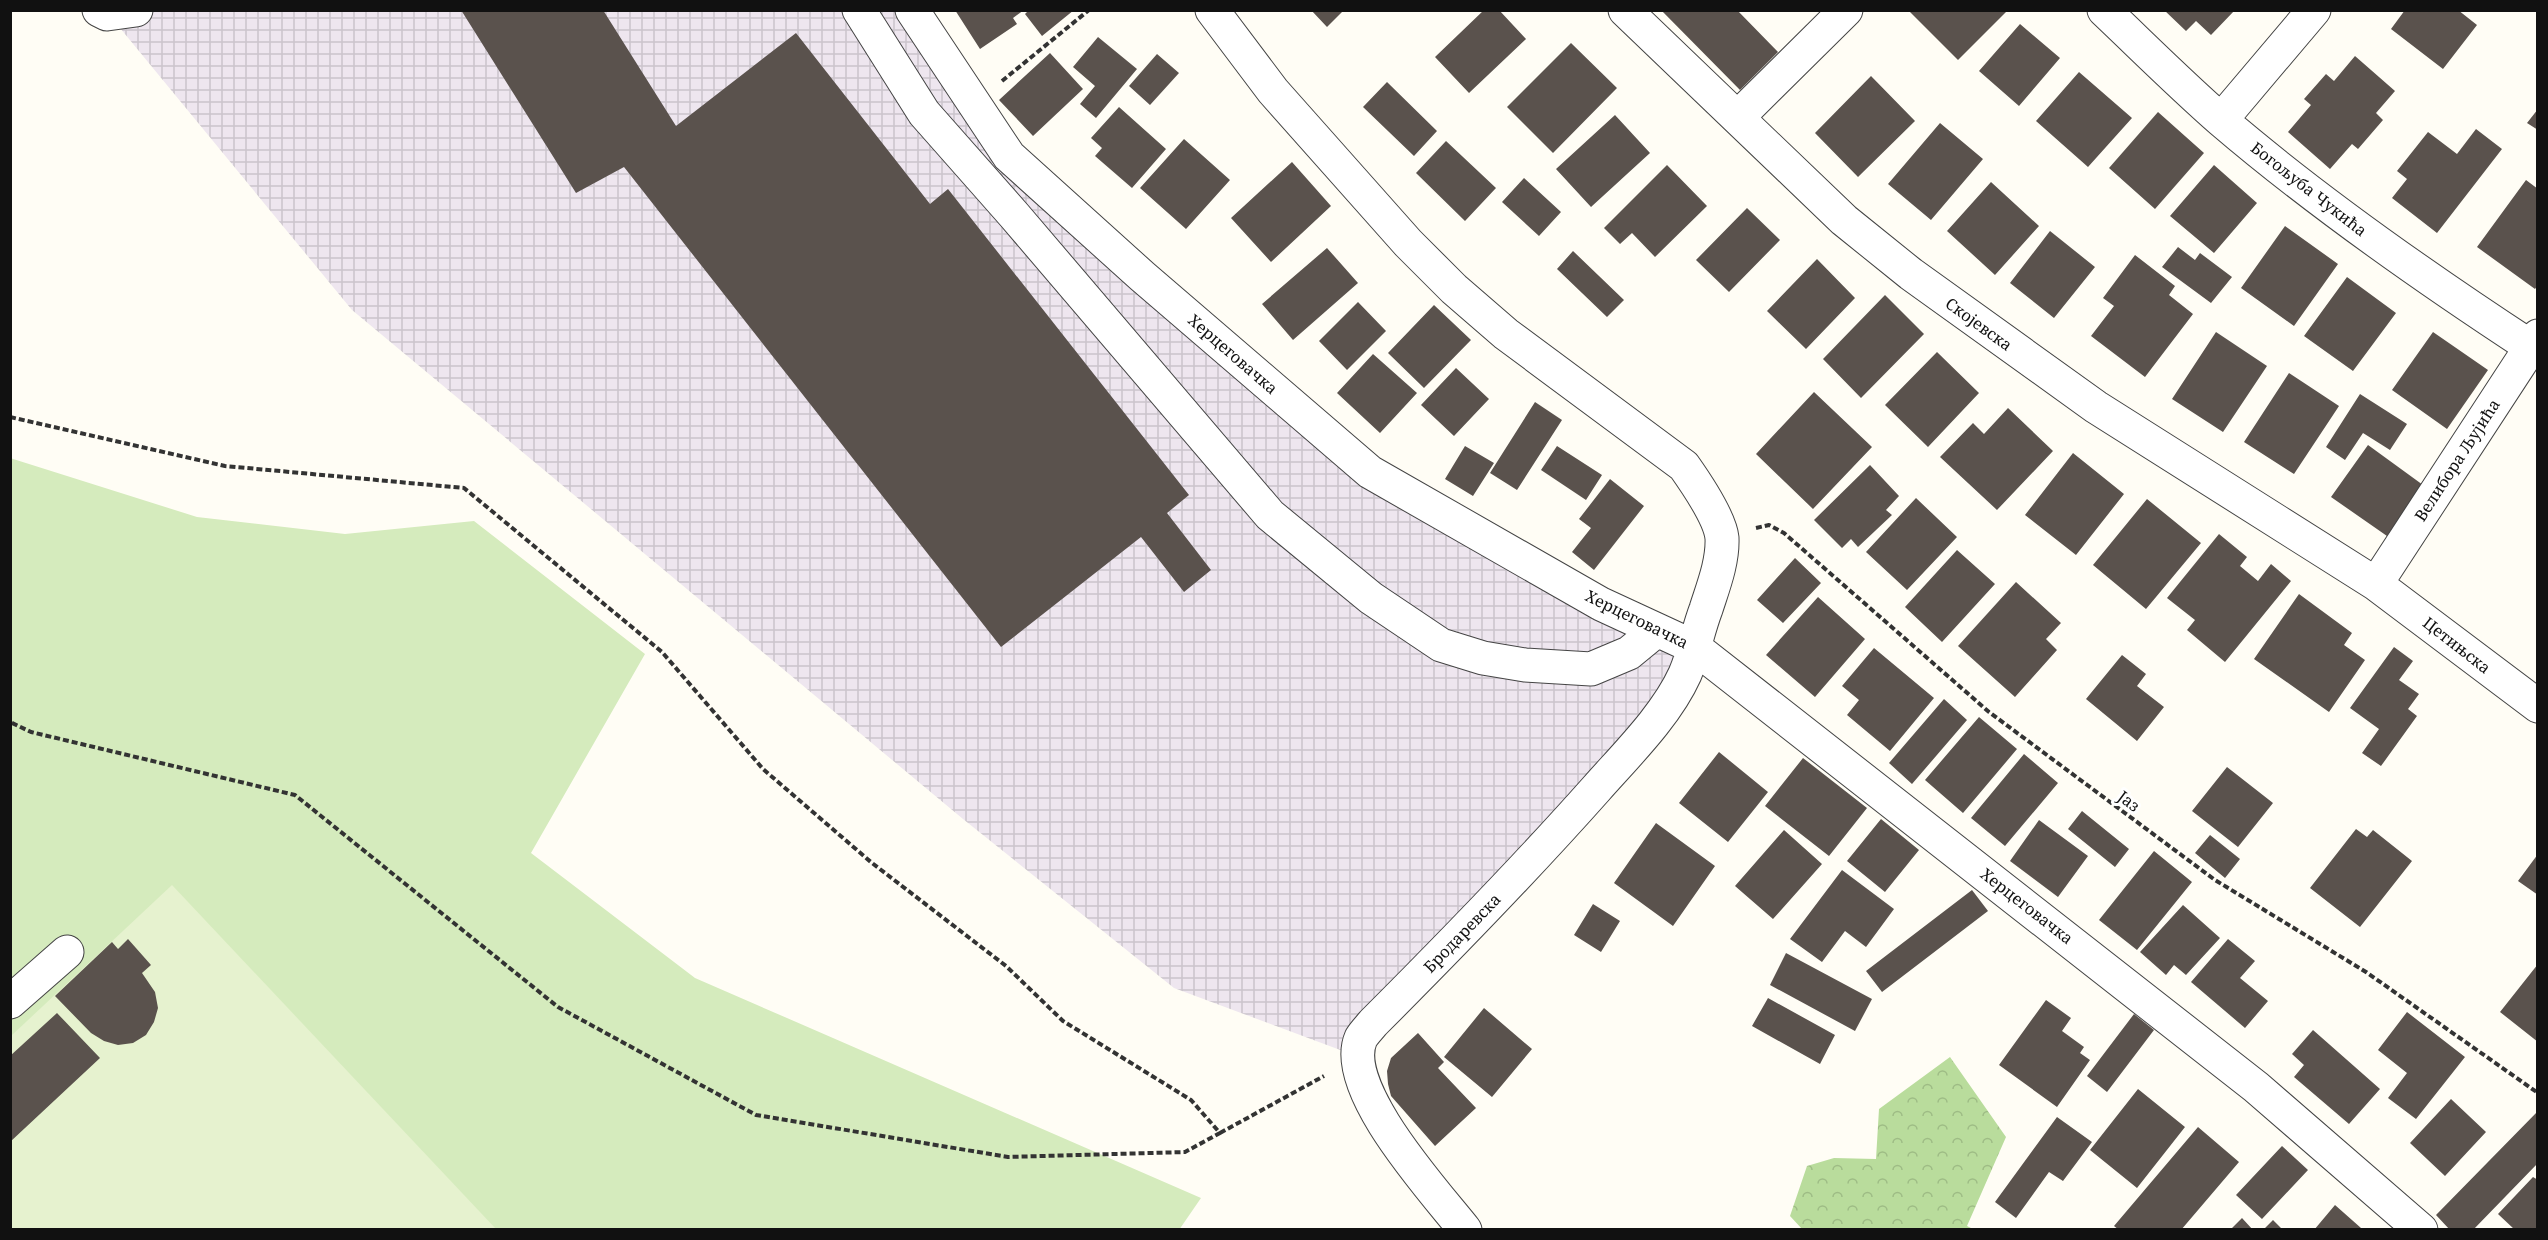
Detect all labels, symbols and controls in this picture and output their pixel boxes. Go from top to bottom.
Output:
street label: Богољуба Чукића [2246,137,2372,241]
street label: Скојевска [1941,292,2017,356]
street label: Херцеговачка [1184,309,1282,399]
street label: Велибора Љујића [2409,395,2505,525]
street label: Херцеговачка [1582,585,1692,653]
street label: Цетињска [2419,612,2495,678]
street label: Јаз [2113,785,2145,817]
street label: Херцеговачка [1976,863,2078,949]
street label: Бродаревска [1418,888,1506,978]

